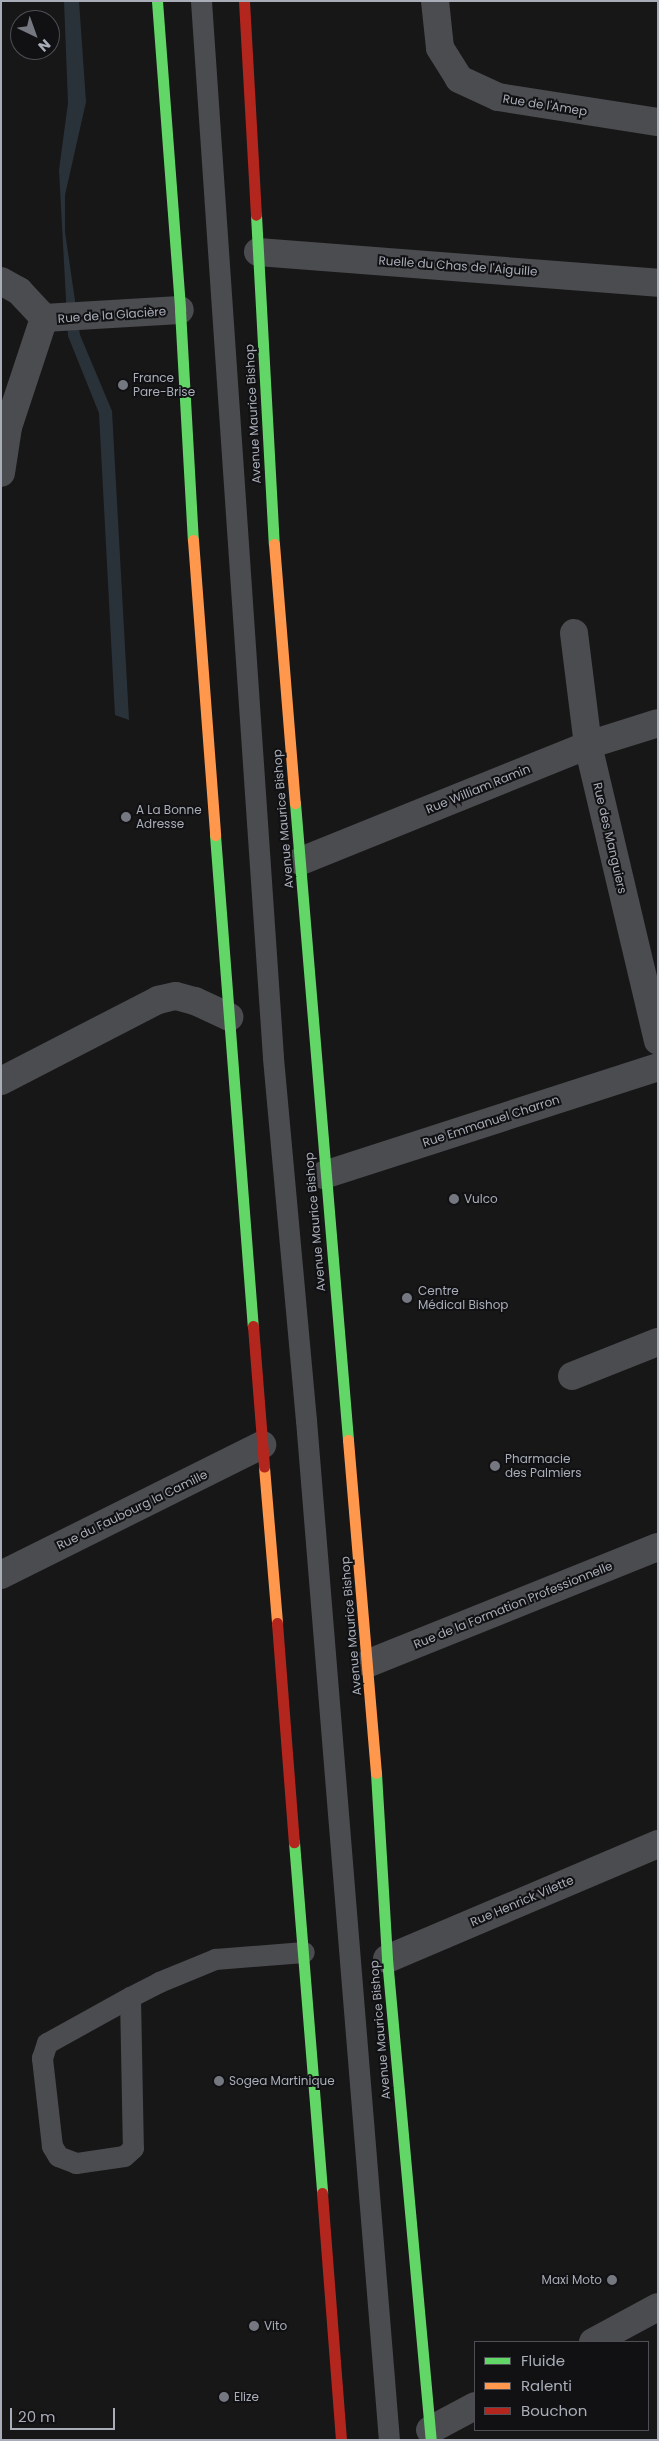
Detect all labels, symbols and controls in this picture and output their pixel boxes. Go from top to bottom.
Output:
north arrow [10,10,60,60]
text: N [34,34,55,56]
street label: Rue de l'Amep [502,91,588,119]
street label: Ruelle du Chas de l'Aiguille [378,253,538,279]
street label: Rue de la Glacière [57,304,167,326]
street label: Avenue Maurice Bishop [242,344,264,484]
place label: France Pare-Brise [133,371,195,399]
marker: France Pare-Brise [117,379,129,391]
street label: Avenue Maurice Bishop [270,749,296,889]
street label: Rue William Ramin [424,761,532,817]
street label: Rue des Manguiers [590,781,630,895]
place label: A La Bonne Adresse [136,803,202,831]
marker: A La Bonne Adresse [120,811,132,823]
street label: Rue Emmanuel Charron [421,1092,561,1150]
street label: Avenue Maurice Bishop [302,1152,328,1292]
place label: Vulco [464,1192,498,1206]
marker: Vulco [448,1193,460,1205]
place label: Centre Médical Bishop [418,1284,508,1312]
marker: Centre Médical Bishop [400,1291,414,1305]
place label: Pharmacie des Palmiers [505,1452,582,1480]
marker: Pharmacie des Palmiers [489,1460,501,1472]
street label: Rue du Faubourg la Camille [54,1467,210,1553]
street label: Avenue Maurice Bishop [338,1556,364,1696]
street label: Rue de la Formation Professionnelle [412,1558,614,1652]
street label: Rue Henrick Vilette [468,1873,576,1929]
street label: Avenue Maurice Bishop [367,1960,393,2100]
place label: Sogea Martinique [229,2074,335,2088]
marker: Sogea Martinique [213,2075,225,2087]
place label: Maxi Moto [542,2273,602,2287]
marker: Maxi Moto [606,2274,618,2286]
place label: Vito [264,2319,287,2333]
marker: Vito [248,2320,260,2332]
legend [474,2341,649,2431]
text: Fluide [521,2350,565,2371]
text: Ralenti [521,2375,572,2396]
place label: Elize [234,2390,259,2404]
marker: Elize [218,2391,230,2403]
scale bar [12,2398,118,2430]
text: Bouchon [521,2400,587,2421]
text: 20 m [18,2406,56,2427]

